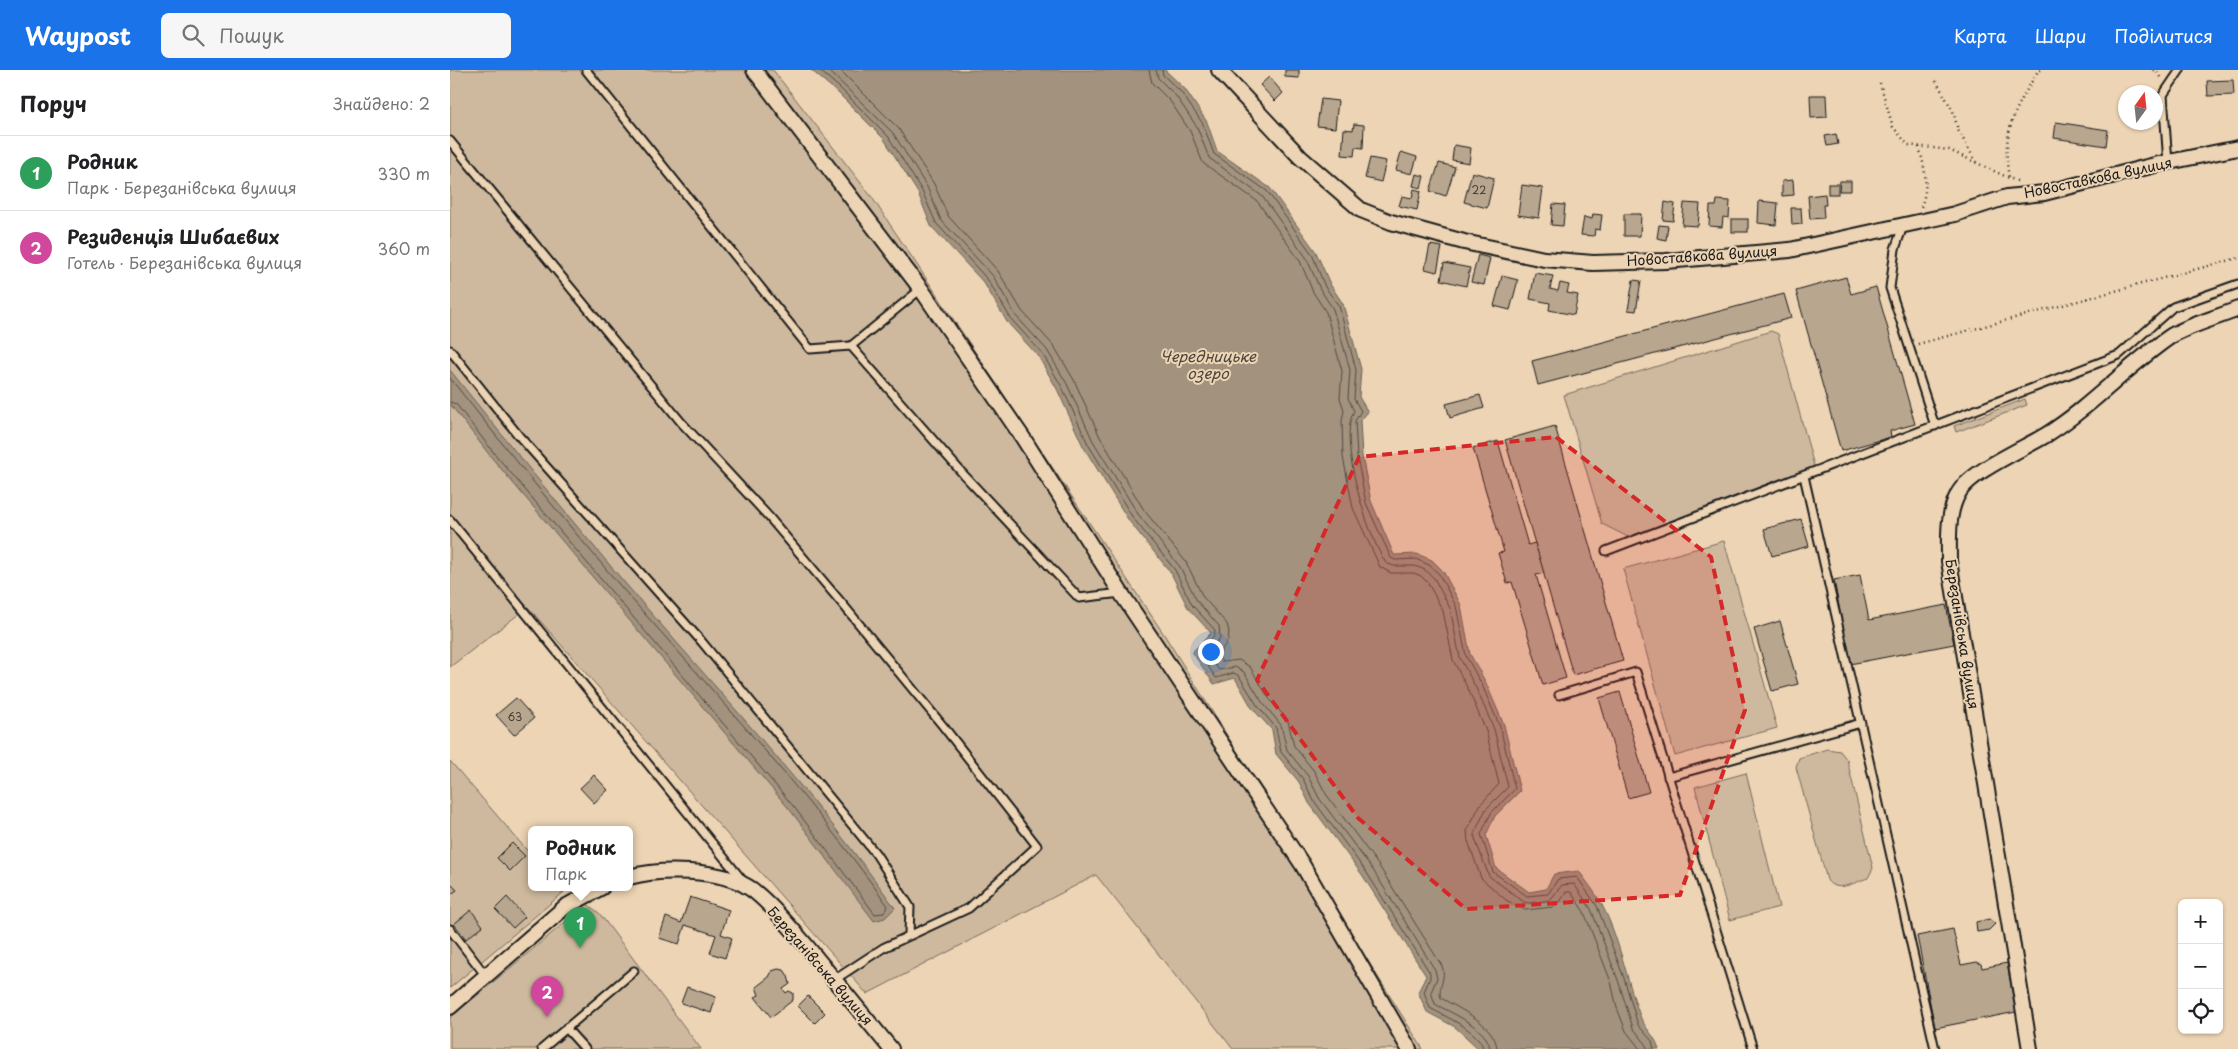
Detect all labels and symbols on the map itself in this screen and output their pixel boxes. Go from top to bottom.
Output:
north arrow [2118,85,2163,130]
street label: Новоставкова вулиця [2022,152,2174,203]
house number: 22 [1472,181,1486,198]
street label: Новоставкова вулиця [1626,240,1778,271]
water label: Чередницьке озеро [1160,344,1257,384]
street label: Березанівська вулиця [1940,557,1985,710]
your location [1198,639,1224,665]
house number: 63 [508,708,522,725]
street label: Березанівська вулиця [763,902,878,1030]
pin: 1 [564,907,596,948]
pin: 2 [531,976,563,1017]

